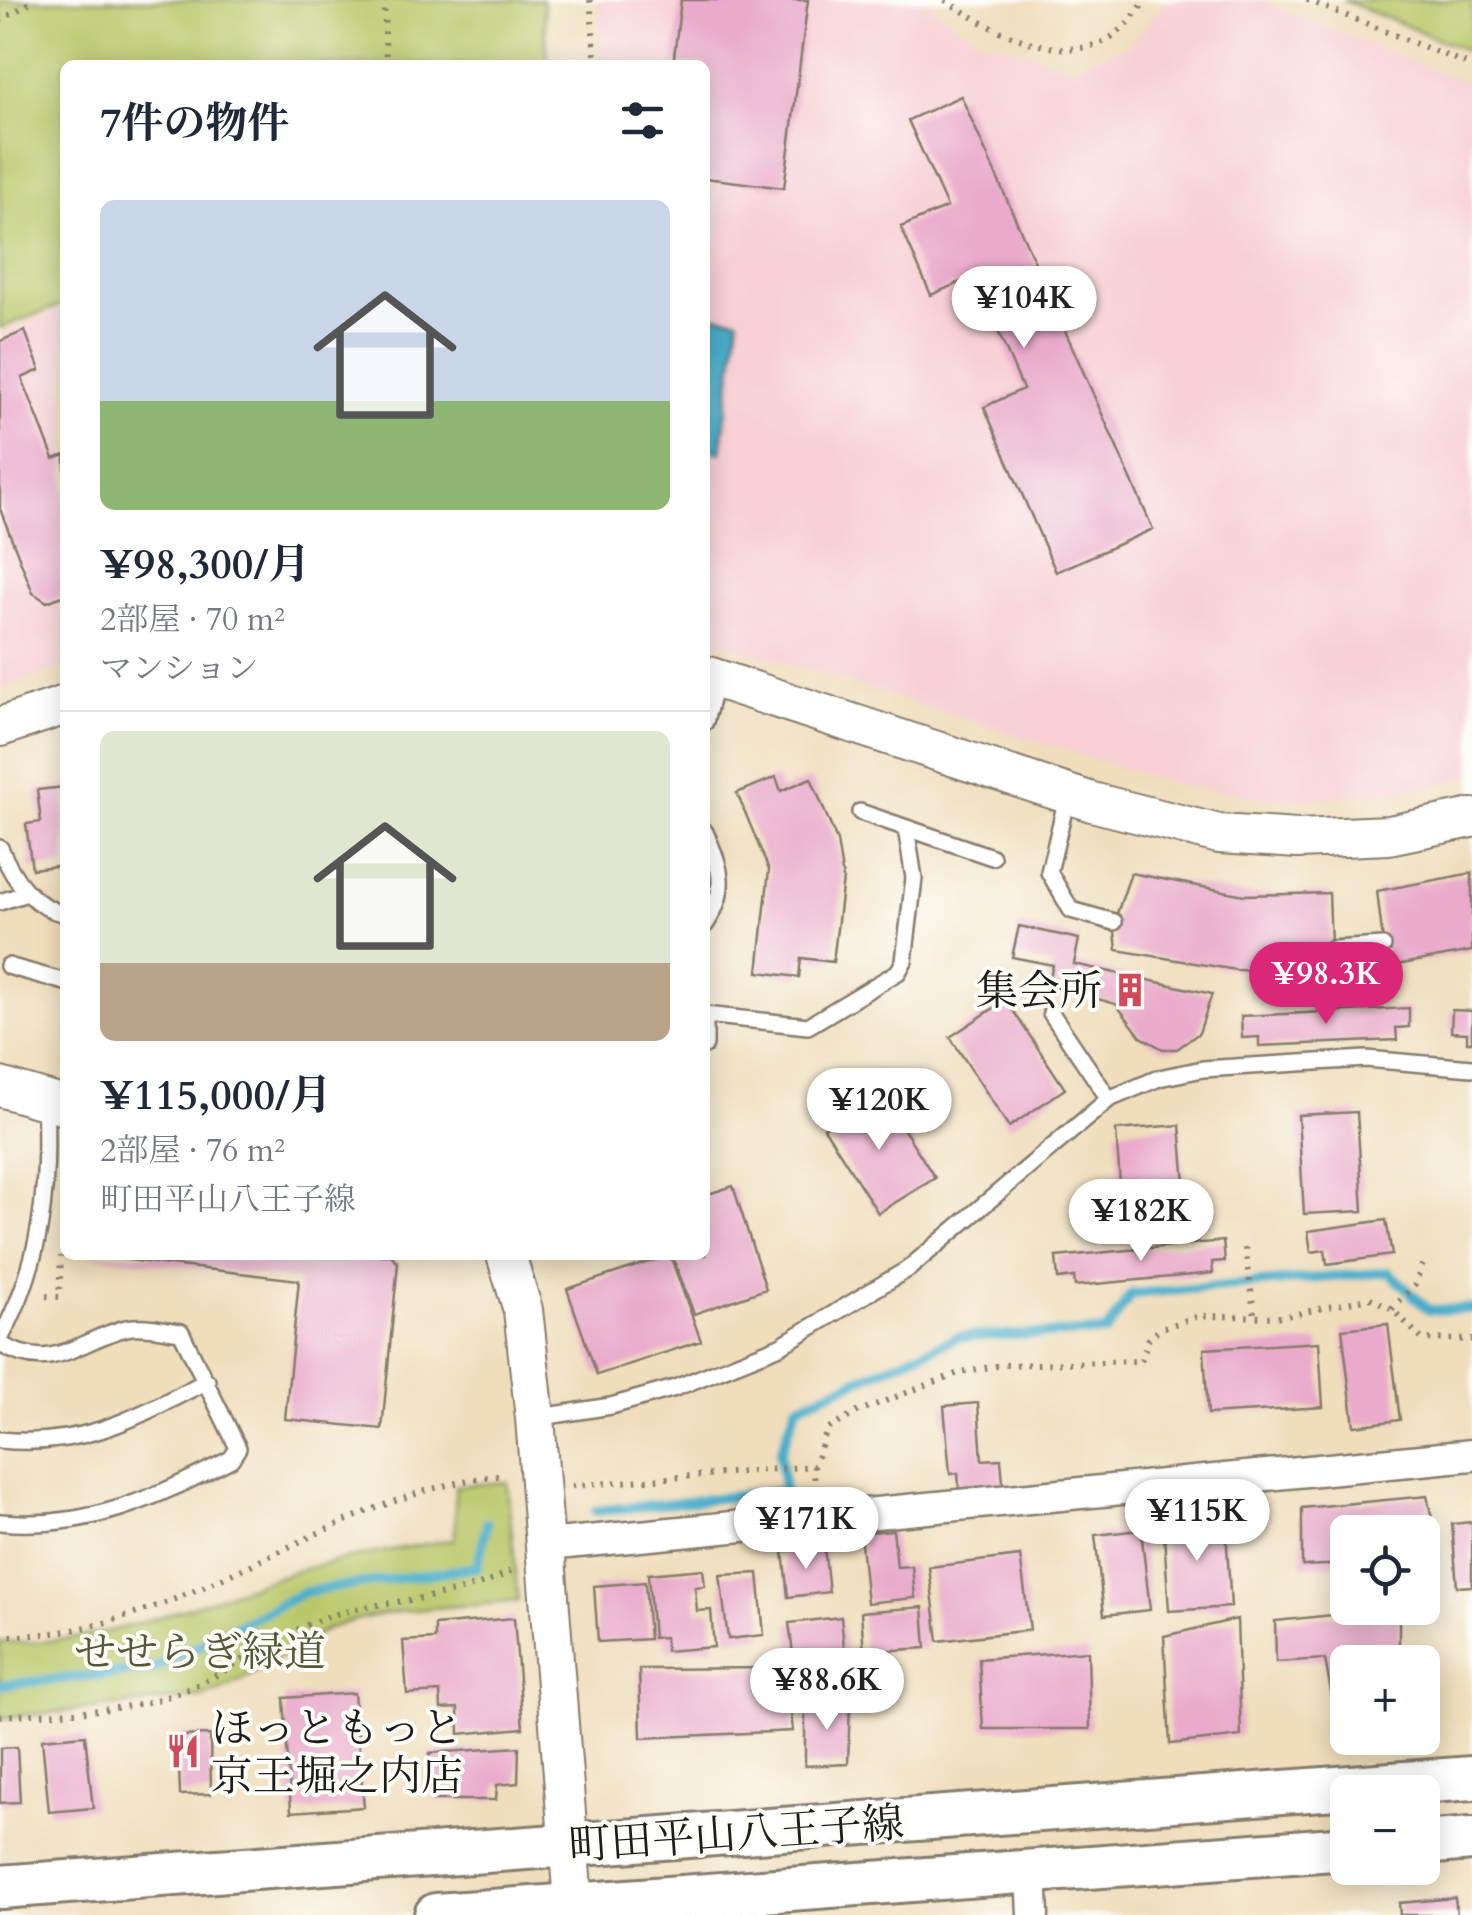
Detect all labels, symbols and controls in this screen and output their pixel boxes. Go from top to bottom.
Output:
icon: filters [615,93,670,148]
text: 7件の物件 [100,95,290,152]
icon: home [295,265,475,445]
pin: ¥104K [954,266,1094,351]
text: ¥104K [974,276,1074,320]
text: ¥98,300/月 [100,536,310,593]
text: 2部屋 · 70 m² [100,598,285,642]
text: マンション [100,647,259,691]
icon: home [295,796,475,976]
pin: ¥98.3K [1245,942,1407,1027]
text: ¥98.3K [1271,952,1381,996]
place label: 集会所 [976,963,1102,1020]
building icon: 集会所 [1111,971,1149,1009]
text: ¥115,000/月 [100,1067,332,1124]
pin: ¥120K [809,1068,949,1153]
text: ¥120K [829,1078,929,1122]
text: 2部屋 · 76 m² [100,1129,285,1173]
text: 町田平山八王子線 [100,1178,356,1222]
pin: ¥182K [1071,1179,1211,1264]
text: ¥182K [1091,1189,1191,1233]
pin: ¥115K [1127,1479,1267,1564]
pin: ¥171K [736,1487,876,1572]
text: ¥115K [1147,1489,1247,1533]
text: ¥171K [756,1497,856,1541]
map controls [1330,1515,1440,1885]
button: locate [1330,1515,1440,1625]
park label: せせらぎ緑道 [74,1624,326,1681]
button: + [1330,1645,1440,1755]
pin: ¥88.6K [746,1648,908,1733]
text: ¥88.6K [772,1658,882,1702]
place label: ほっともっと 京王堀之内店 [211,1700,463,1805]
restaurant icon: ほっともっと 京王堀之内店 [164,1732,202,1770]
button: − [1330,1775,1440,1885]
street label: 町田平山八王子線 [567,1794,906,1875]

